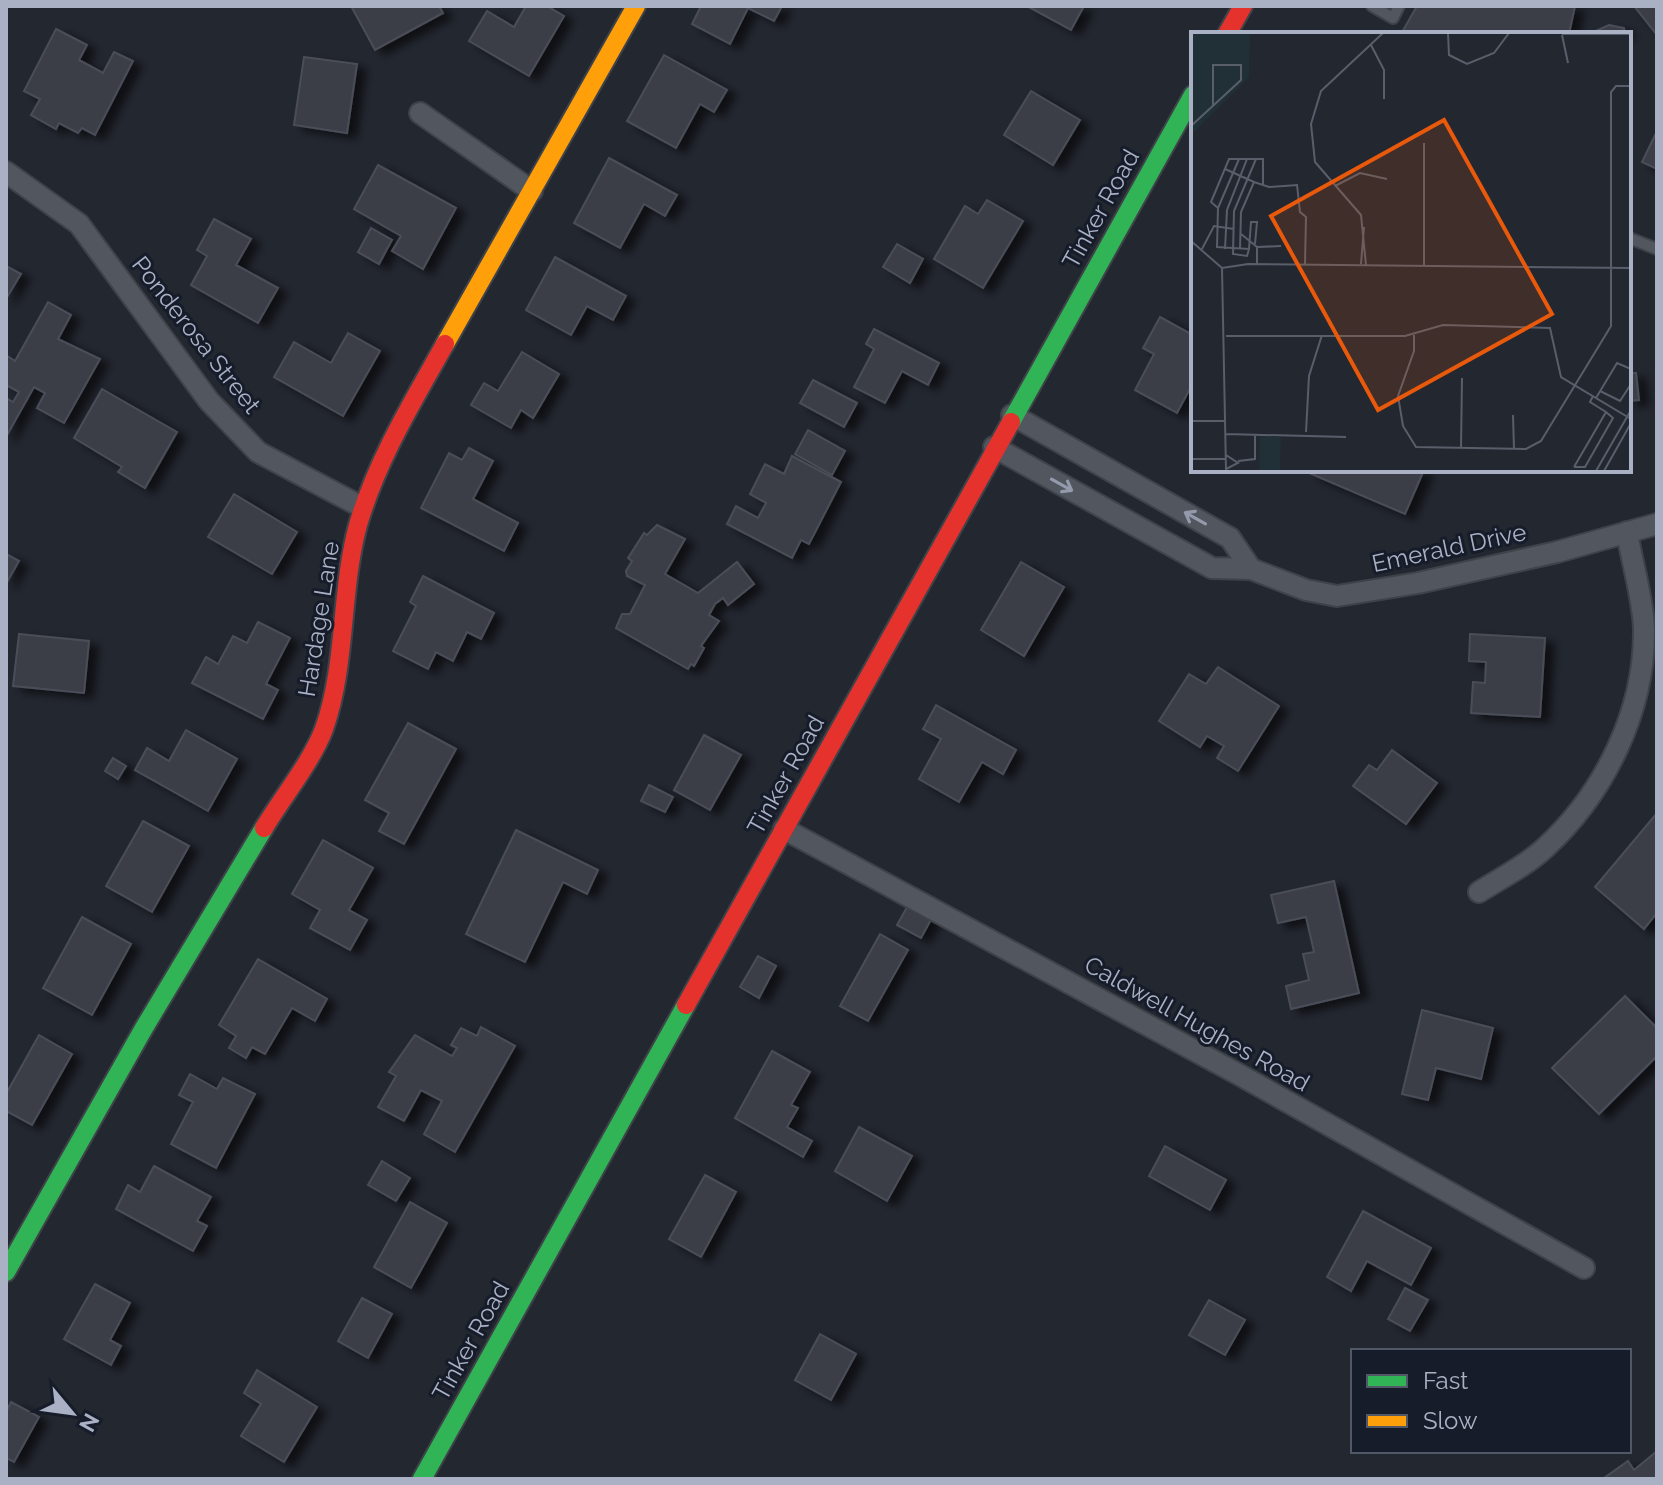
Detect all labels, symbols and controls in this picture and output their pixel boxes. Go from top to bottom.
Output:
inset map [1191,32,1631,472]
street label: Tinker Road [1056,144,1145,273]
street label: Ponderosa Street [126,250,267,419]
one-way arrow [1050,477,1073,493]
one-way arrow [1183,510,1207,525]
street label: Emerald Drive [1369,517,1529,578]
street label: Hardage Lane [292,539,345,699]
street label: Tinker Road [741,710,830,839]
street label: Caldwell Hughes Road [1080,950,1315,1098]
street label: Tinker Road [426,1276,515,1405]
legend [1351,1349,1631,1453]
text: Fast [1423,1366,1468,1395]
north arrow [32,1373,112,1453]
text: Slow [1423,1406,1478,1435]
text: N [74,1409,105,1436]

